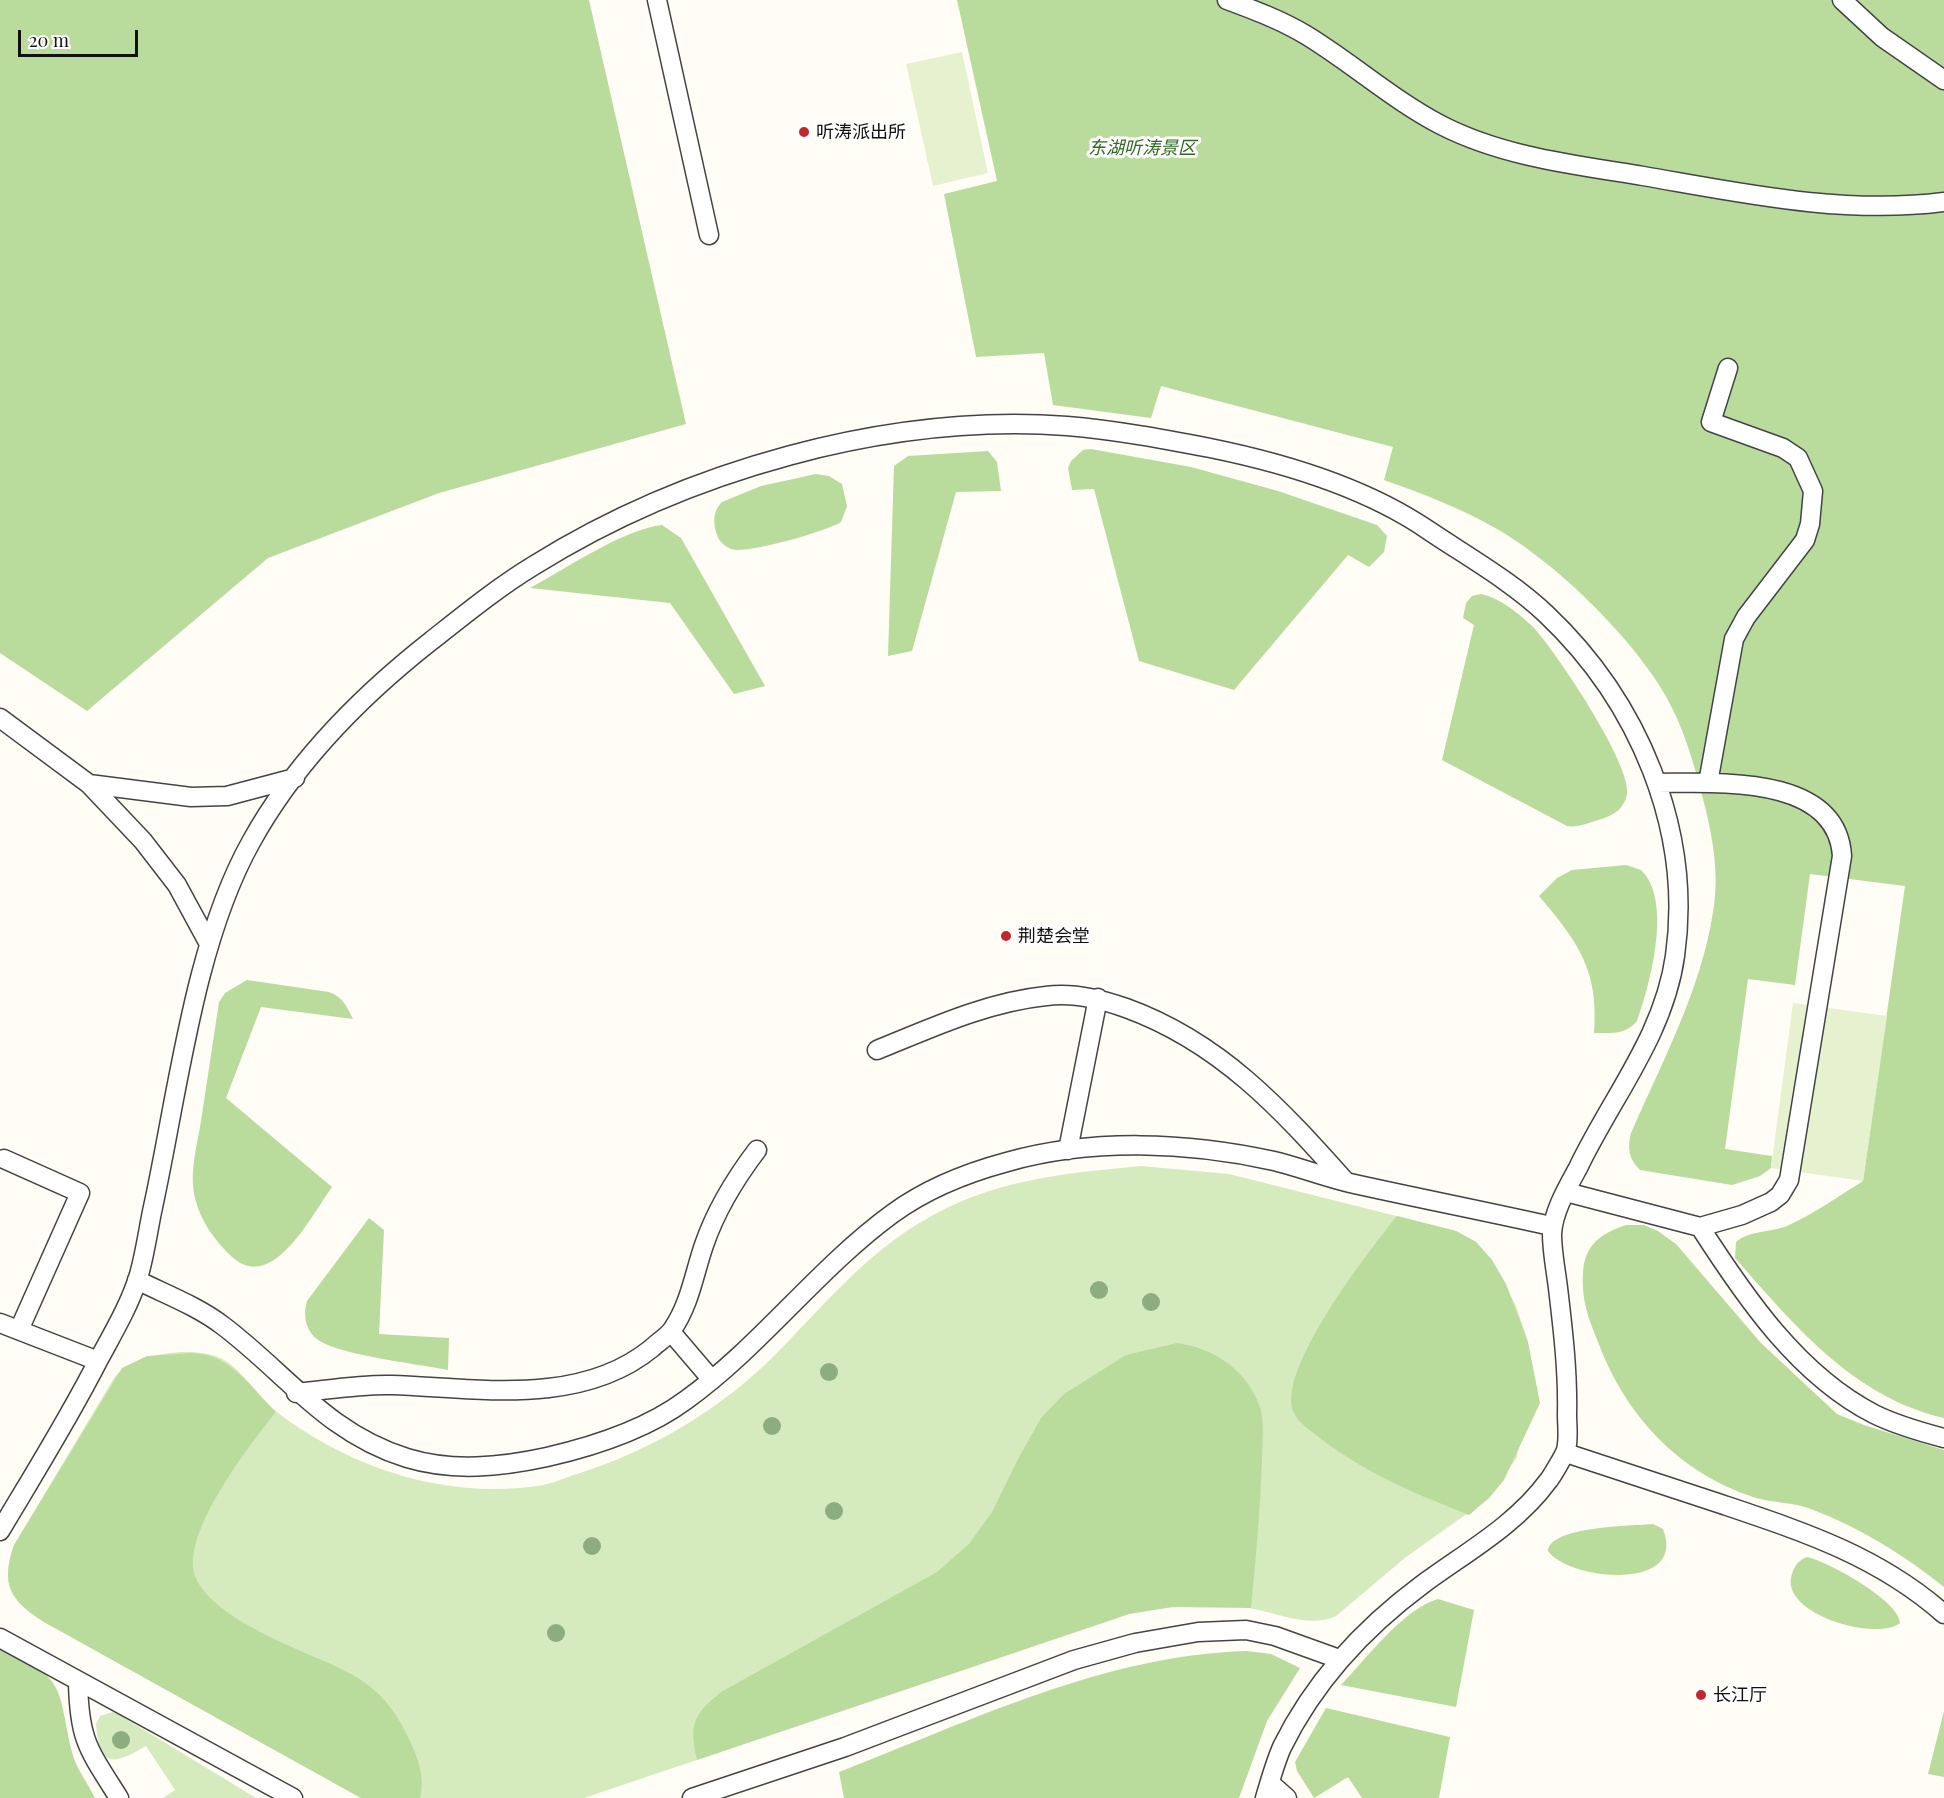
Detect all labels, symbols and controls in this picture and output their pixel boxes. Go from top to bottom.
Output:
scale bar [21,18,141,56]
text: 20 m [29,28,69,52]
place label: 听涛派出所 [816,121,906,143]
marker: 听涛派出所 [797,125,811,139]
park label: 东湖听涛景区 [1088,137,1196,159]
place label: 荆楚会堂 [1018,925,1090,947]
marker: 荆楚会堂 [999,929,1013,943]
place label: 长江厅 [1713,1684,1767,1706]
marker: 长江厅 [1694,1688,1708,1702]

